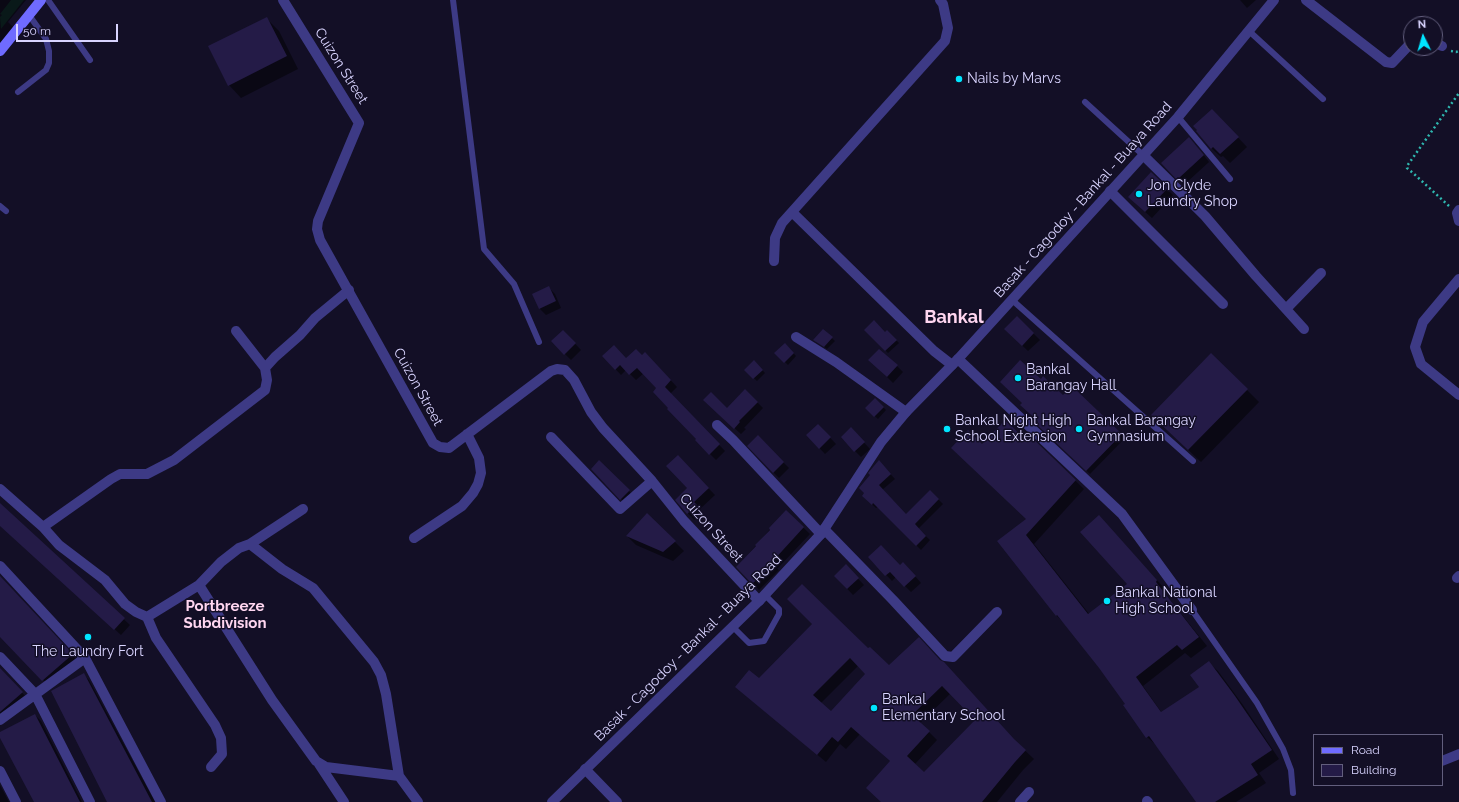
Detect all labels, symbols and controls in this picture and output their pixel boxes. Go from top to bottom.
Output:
scale bar [18,16,120,42]
north arrow [1403,16,1443,56]
text: N [1417,18,1427,31]
text: 50 m [23,24,51,38]
street label: Cuizon Street [311,25,371,107]
place label: Nails by Marvs [967,71,1061,87]
marker: Nails by Marvs [954,74,964,84]
street label: Basak - Cagodoy - Bankal - Buaya Road [991,99,1175,301]
place label: Jon Clyde Laundry Shop [1147,178,1238,210]
marker: Jon Clyde Laundry Shop [1134,189,1144,199]
district label: Bankal [924,307,984,329]
street label: Cuizon Street [390,345,446,429]
place label: Bankal Barangay Hall [1026,362,1116,394]
marker: Bankal Barangay Hall [1013,373,1023,383]
place label: Bankal Night High School Extension [955,413,1072,446]
place label: Bankal Barangay Gymnasium [1087,413,1196,446]
marker: Bankal Night High School Extension [942,424,952,434]
marker: Bankal Barangay Gymnasium [1074,424,1084,434]
street label: Cuizon Street [676,490,746,566]
street label: Basak - Cagodoy - Bankal - Buaya Road [591,551,785,745]
place label: Bankal National High School [1115,585,1216,618]
marker: Bankal National High School [1102,596,1112,606]
district label: Portbreeze Subdivision [184,597,266,632]
marker: The Laundry Fort [83,632,93,642]
place label: The Laundry Fort [32,644,144,660]
place label: Bankal Elementary School [882,692,1005,724]
marker: Bankal Elementary School [869,703,879,713]
legend [1313,734,1443,786]
text: Road [1351,743,1380,757]
text: Building [1351,763,1397,777]

